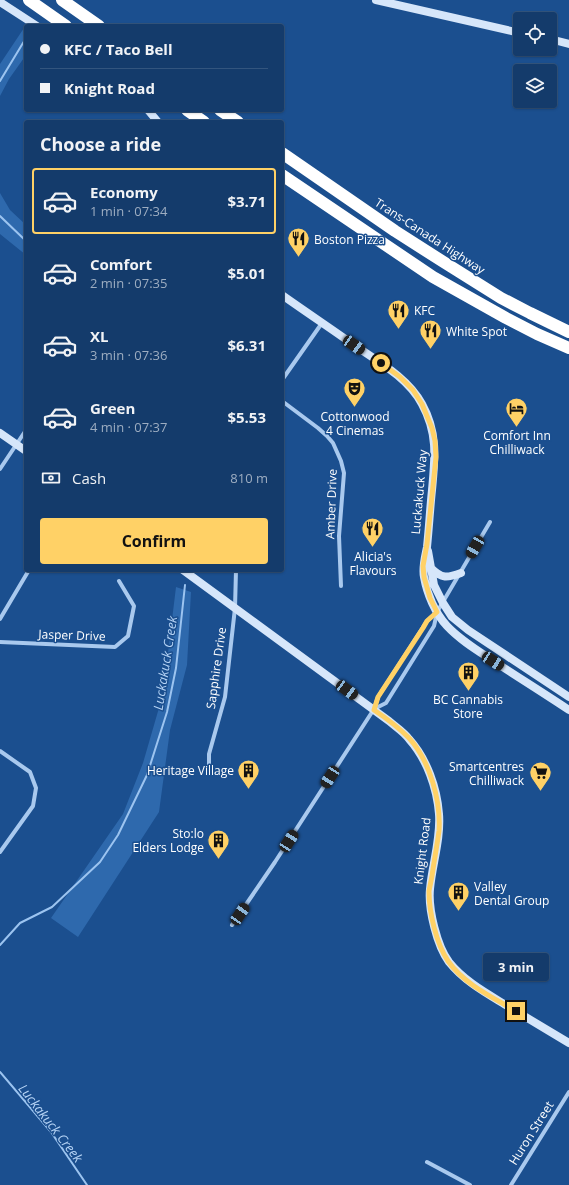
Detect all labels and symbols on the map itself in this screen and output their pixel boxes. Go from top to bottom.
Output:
street label: Trans-Canada Highway [372,194,489,279]
restaurant icon: Boston Pizza [285,226,311,259]
place label: Boston Pizza [314,231,385,248]
restaurant icon: KFC [386,297,412,330]
place label: KFC [414,302,436,319]
restaurant icon: White Spot [418,318,444,351]
place label: White Spot [446,323,507,340]
car [341,333,367,357]
route start [372,354,390,372]
theatre icon: Cottonwood 4 Cinemas [342,376,368,409]
hotel icon: Comfort Inn Chilliwack [504,395,530,428]
place label: Cottonwood 4 Cinemas [321,408,390,439]
place label: Comfort Inn Chilliwack [483,427,551,458]
street label: Luckakuck Way [407,448,431,535]
street label: Amber Drive [321,468,341,539]
restaurant icon: Alicia's Flavours [360,516,386,549]
car [464,534,486,560]
place label: Alicia's Flavours [349,548,397,579]
water label: Luckakuck Creek [149,614,181,711]
street label: Jasper Drive [37,625,106,645]
street label: Sapphire Drive [202,626,230,710]
car [480,649,506,673]
building icon: BC Cannabis Store [455,659,481,692]
car [334,678,360,702]
place label: BC Cannabis Store [433,691,503,722]
building icon: Heritage Village [236,757,262,790]
place label: Smartcentres Chilliwack [449,758,525,789]
supermarket icon: Smartcentres Chilliwack [527,760,553,793]
place label: Heritage Village [147,762,234,779]
car [318,764,342,790]
street label: Knight Road [409,816,435,886]
place label: Sto:lo Elders Lodge [132,825,204,856]
building icon: Sto:lo Elders Lodge [206,827,232,860]
car [277,828,301,854]
place label: Valley Dental Group [474,878,549,909]
building icon: Valley Dental Group [446,880,472,913]
car [228,901,252,927]
callout: 3 min [483,953,549,981]
route end [507,1002,525,1020]
water label: Luckakuck Creek [15,1080,88,1166]
street label: Huron Street [505,1098,557,1168]

